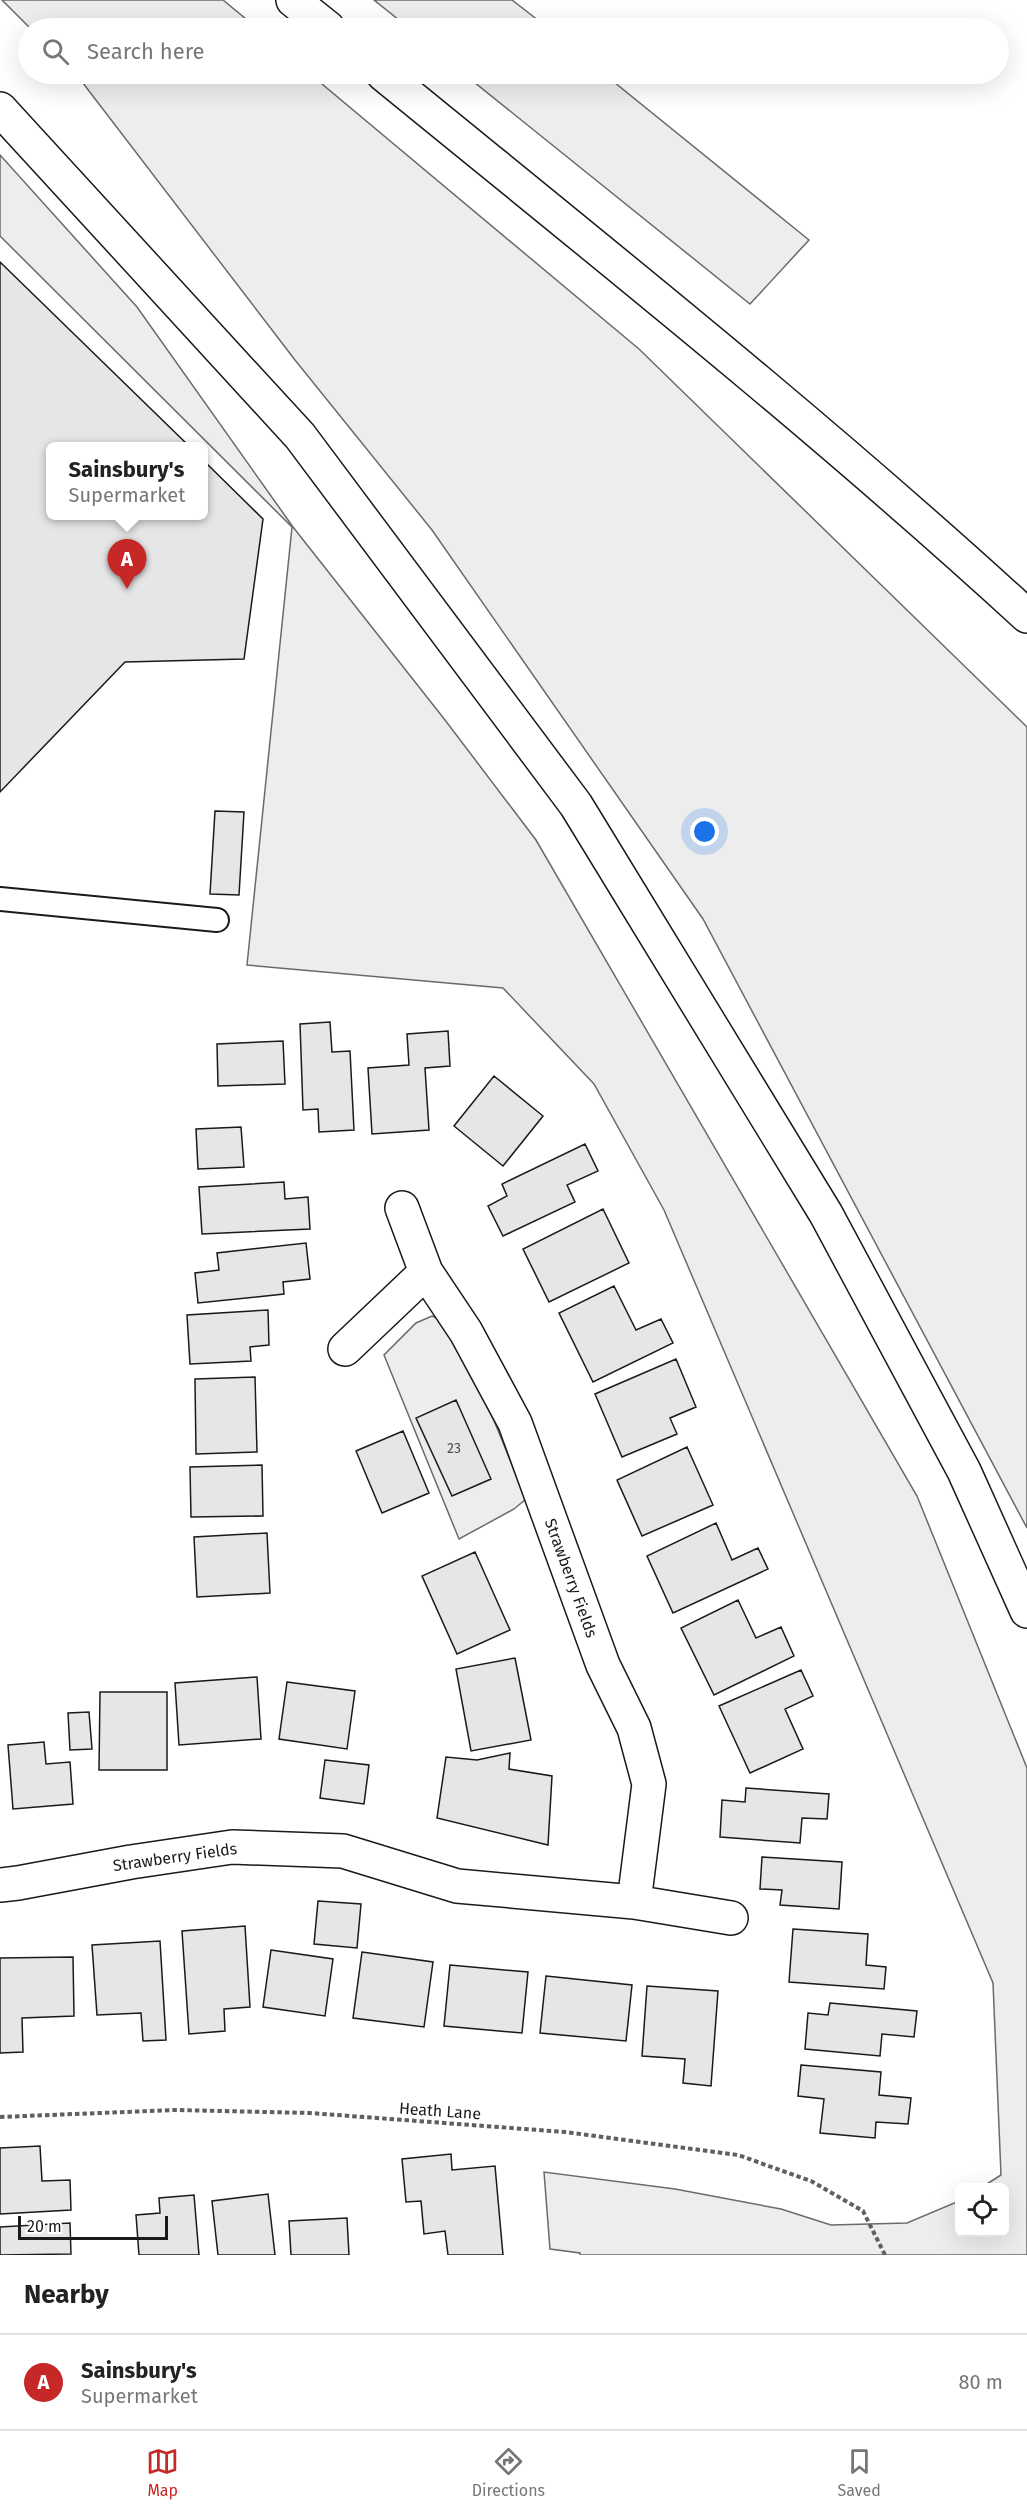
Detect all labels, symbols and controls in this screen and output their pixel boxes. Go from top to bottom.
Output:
search box [18,18,1009,84]
icon: search [39,35,72,68]
text: Search here [87,38,205,65]
popup [46,442,208,520]
text: Sainsbury's [69,456,184,483]
text: Supermarket [69,483,185,507]
pin: A [108,540,146,589]
your location [690,817,719,846]
house number: 23 [447,1440,461,1457]
street label: Strawberry Fields [541,1516,601,1640]
street label: Strawberry Fields [112,1839,238,1875]
street label: Heath Lane [398,2099,482,2123]
map controls [955,2183,1009,2237]
button: locate [955,2183,1009,2237]
scale bar [18,2213,168,2240]
text: 20 m [27,2217,62,2236]
text: Nearby [24,2279,109,2310]
text: Sainsbury's [81,2357,197,2384]
text: A [38,2370,49,2394]
text: 80 m [958,2370,1003,2394]
text: Supermarket [81,2384,198,2408]
tab: Map [146,2445,179,2500]
tab: Directions [472,2445,545,2500]
tab: Saved [837,2445,881,2500]

